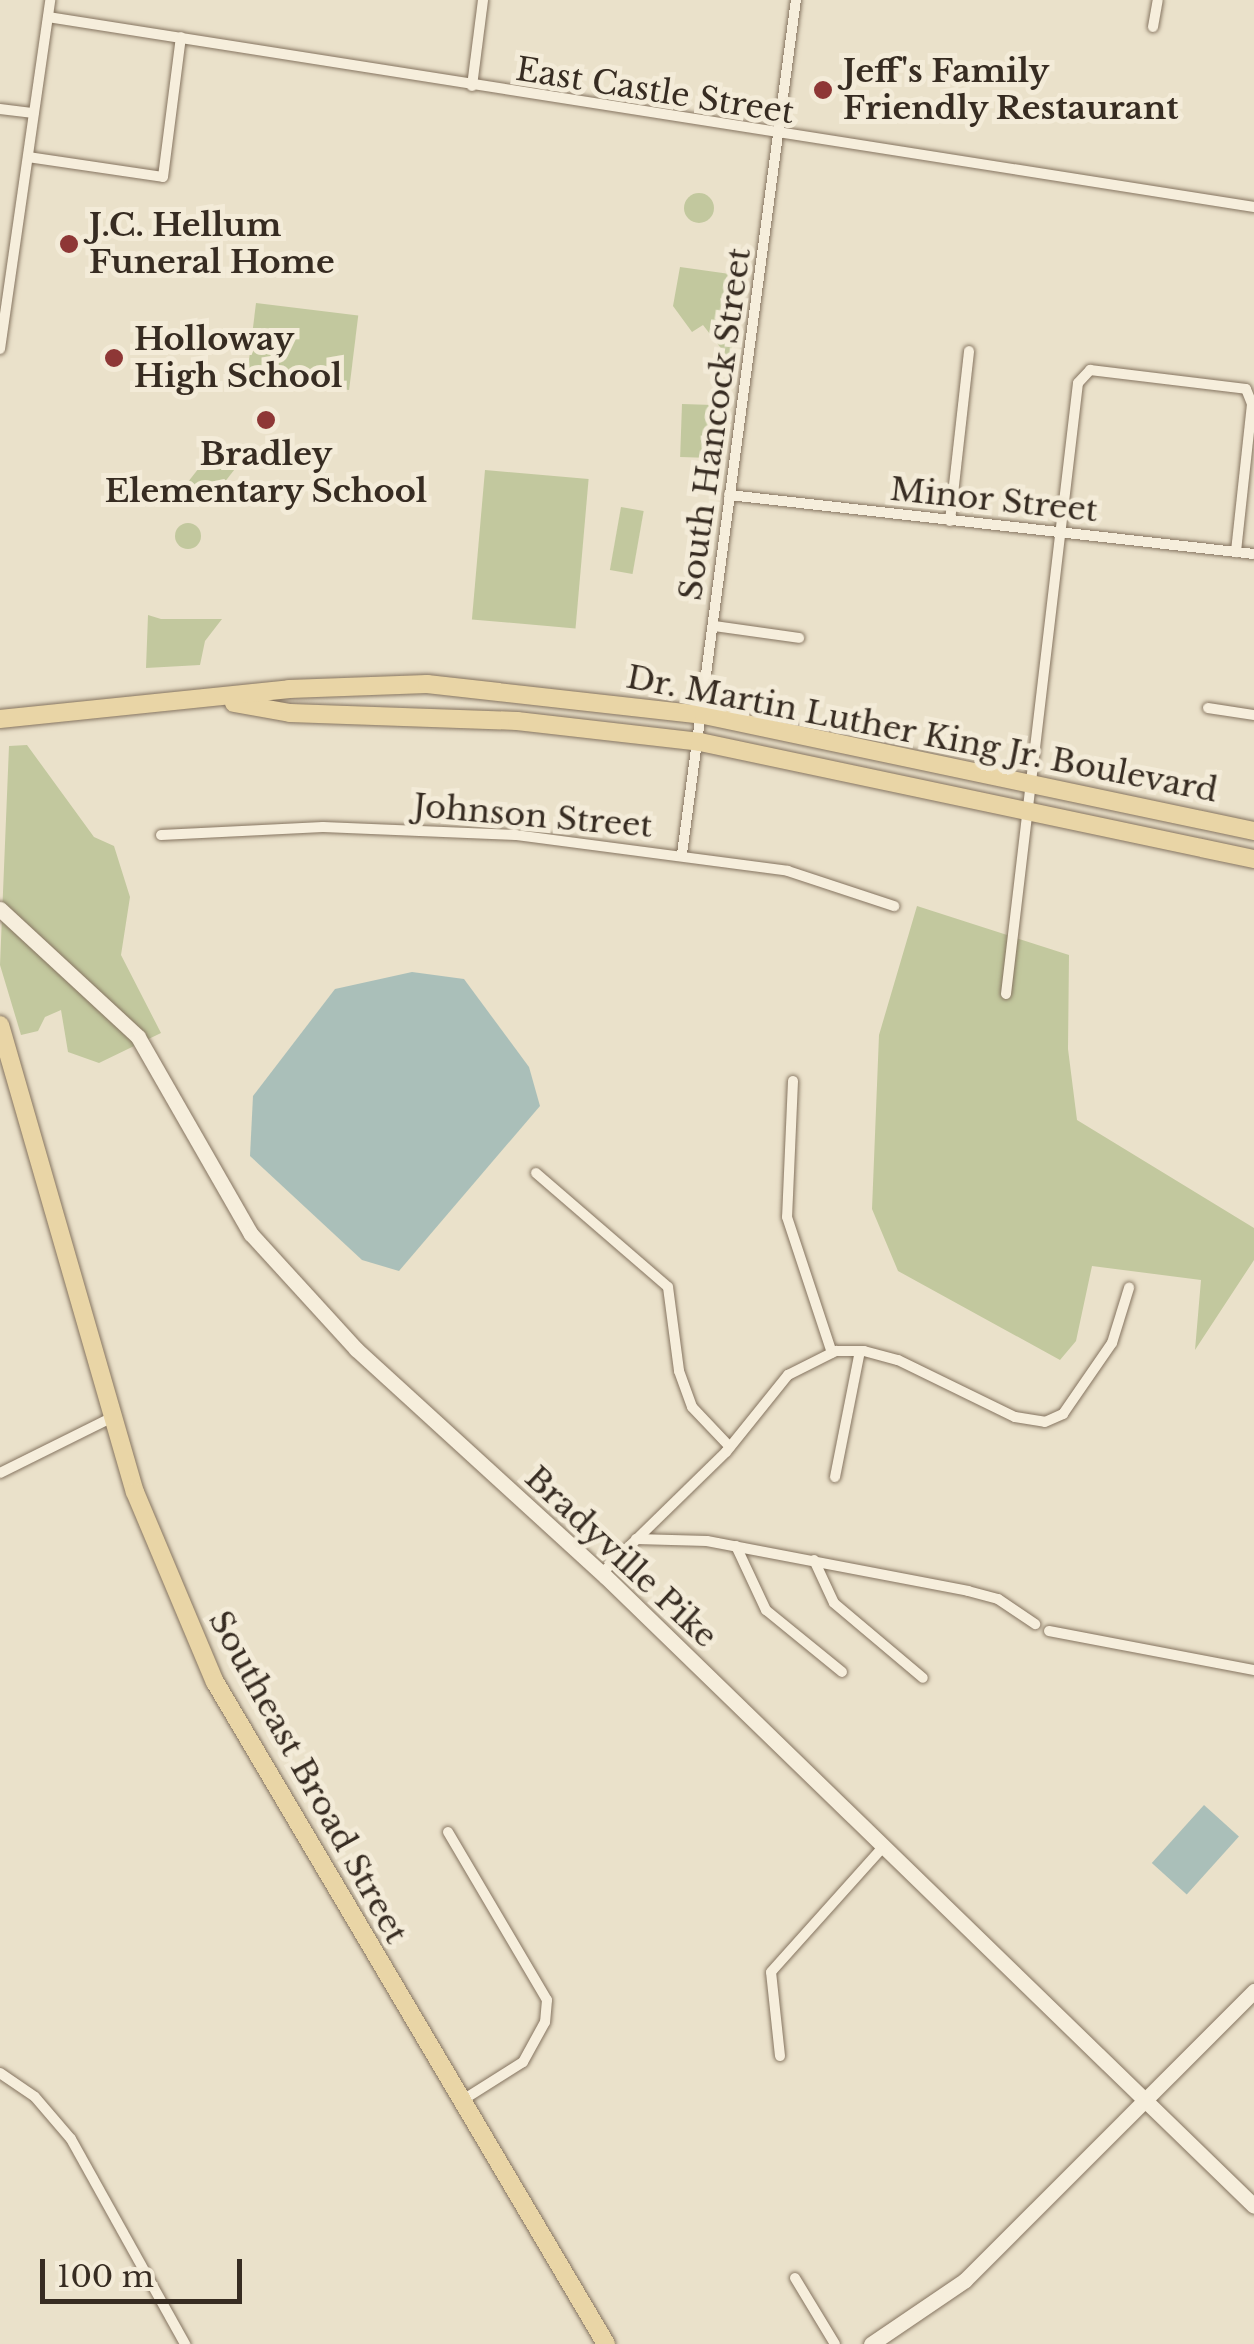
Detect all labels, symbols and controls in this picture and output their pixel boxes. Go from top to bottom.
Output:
street label: East Castle Street [513,50,797,132]
place label: Jeff's Family Friendly Restaurant [843,53,1179,128]
marker: Jeff's Family Friendly Restaurant [812,79,834,101]
place label: J.C. Hellum Funeral Home [89,207,335,282]
marker: J.C. Hellum Funeral Home [58,233,80,255]
street label: South Hancock Street [671,245,759,603]
place label: Holloway High School [134,321,342,396]
marker: Holloway High School [103,347,125,369]
marker: Bradley Elementary School [255,409,277,431]
place label: Bradley Elementary School [104,436,428,511]
street label: Minor Street [888,470,1100,530]
street label: Dr. Martin Luther King Jr. Boulevard [623,658,1221,810]
street label: Johnson Street [412,786,654,846]
street label: Bradyville Pike [517,1458,725,1656]
street label: Southeast Broad Street [201,1604,415,1950]
scale bar [45,2239,248,2301]
text: 100 m [57,2258,154,2295]

